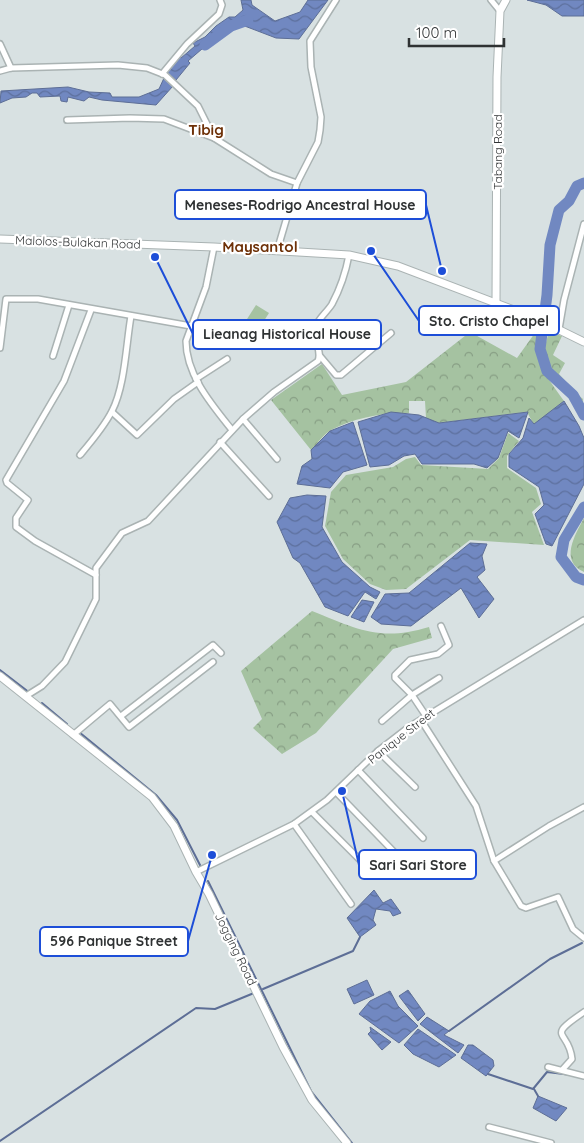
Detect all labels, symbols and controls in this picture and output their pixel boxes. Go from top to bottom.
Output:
scale bar [409,15,504,47]
text: 100 m [416,23,457,42]
street label: Tabang Road [490,114,505,190]
district label: Tibig [188,120,224,139]
callout: Meneses-Rodrigo Ancestral House [175,190,426,219]
text: Meneses-Rodrigo Ancestral House [184,196,416,214]
street label: Malolos-Bulakan Road [15,232,141,252]
district label: Maysantol [222,237,298,256]
callout: Sto. Cristo Chapel [419,306,559,335]
text: Sto. Cristo Chapel [429,312,549,330]
callout: Lieanag Historical House [193,320,381,349]
text: Lieanag Historical House [203,325,371,343]
street label: Panique Street [365,705,437,767]
callout: Sari Sari Store [359,850,476,879]
text: Sari Sari Store [369,856,467,874]
street label: Jogging Road [212,910,260,988]
callout: 596 Panique Street [40,927,188,956]
text: 596 Panique Street [50,932,178,950]

